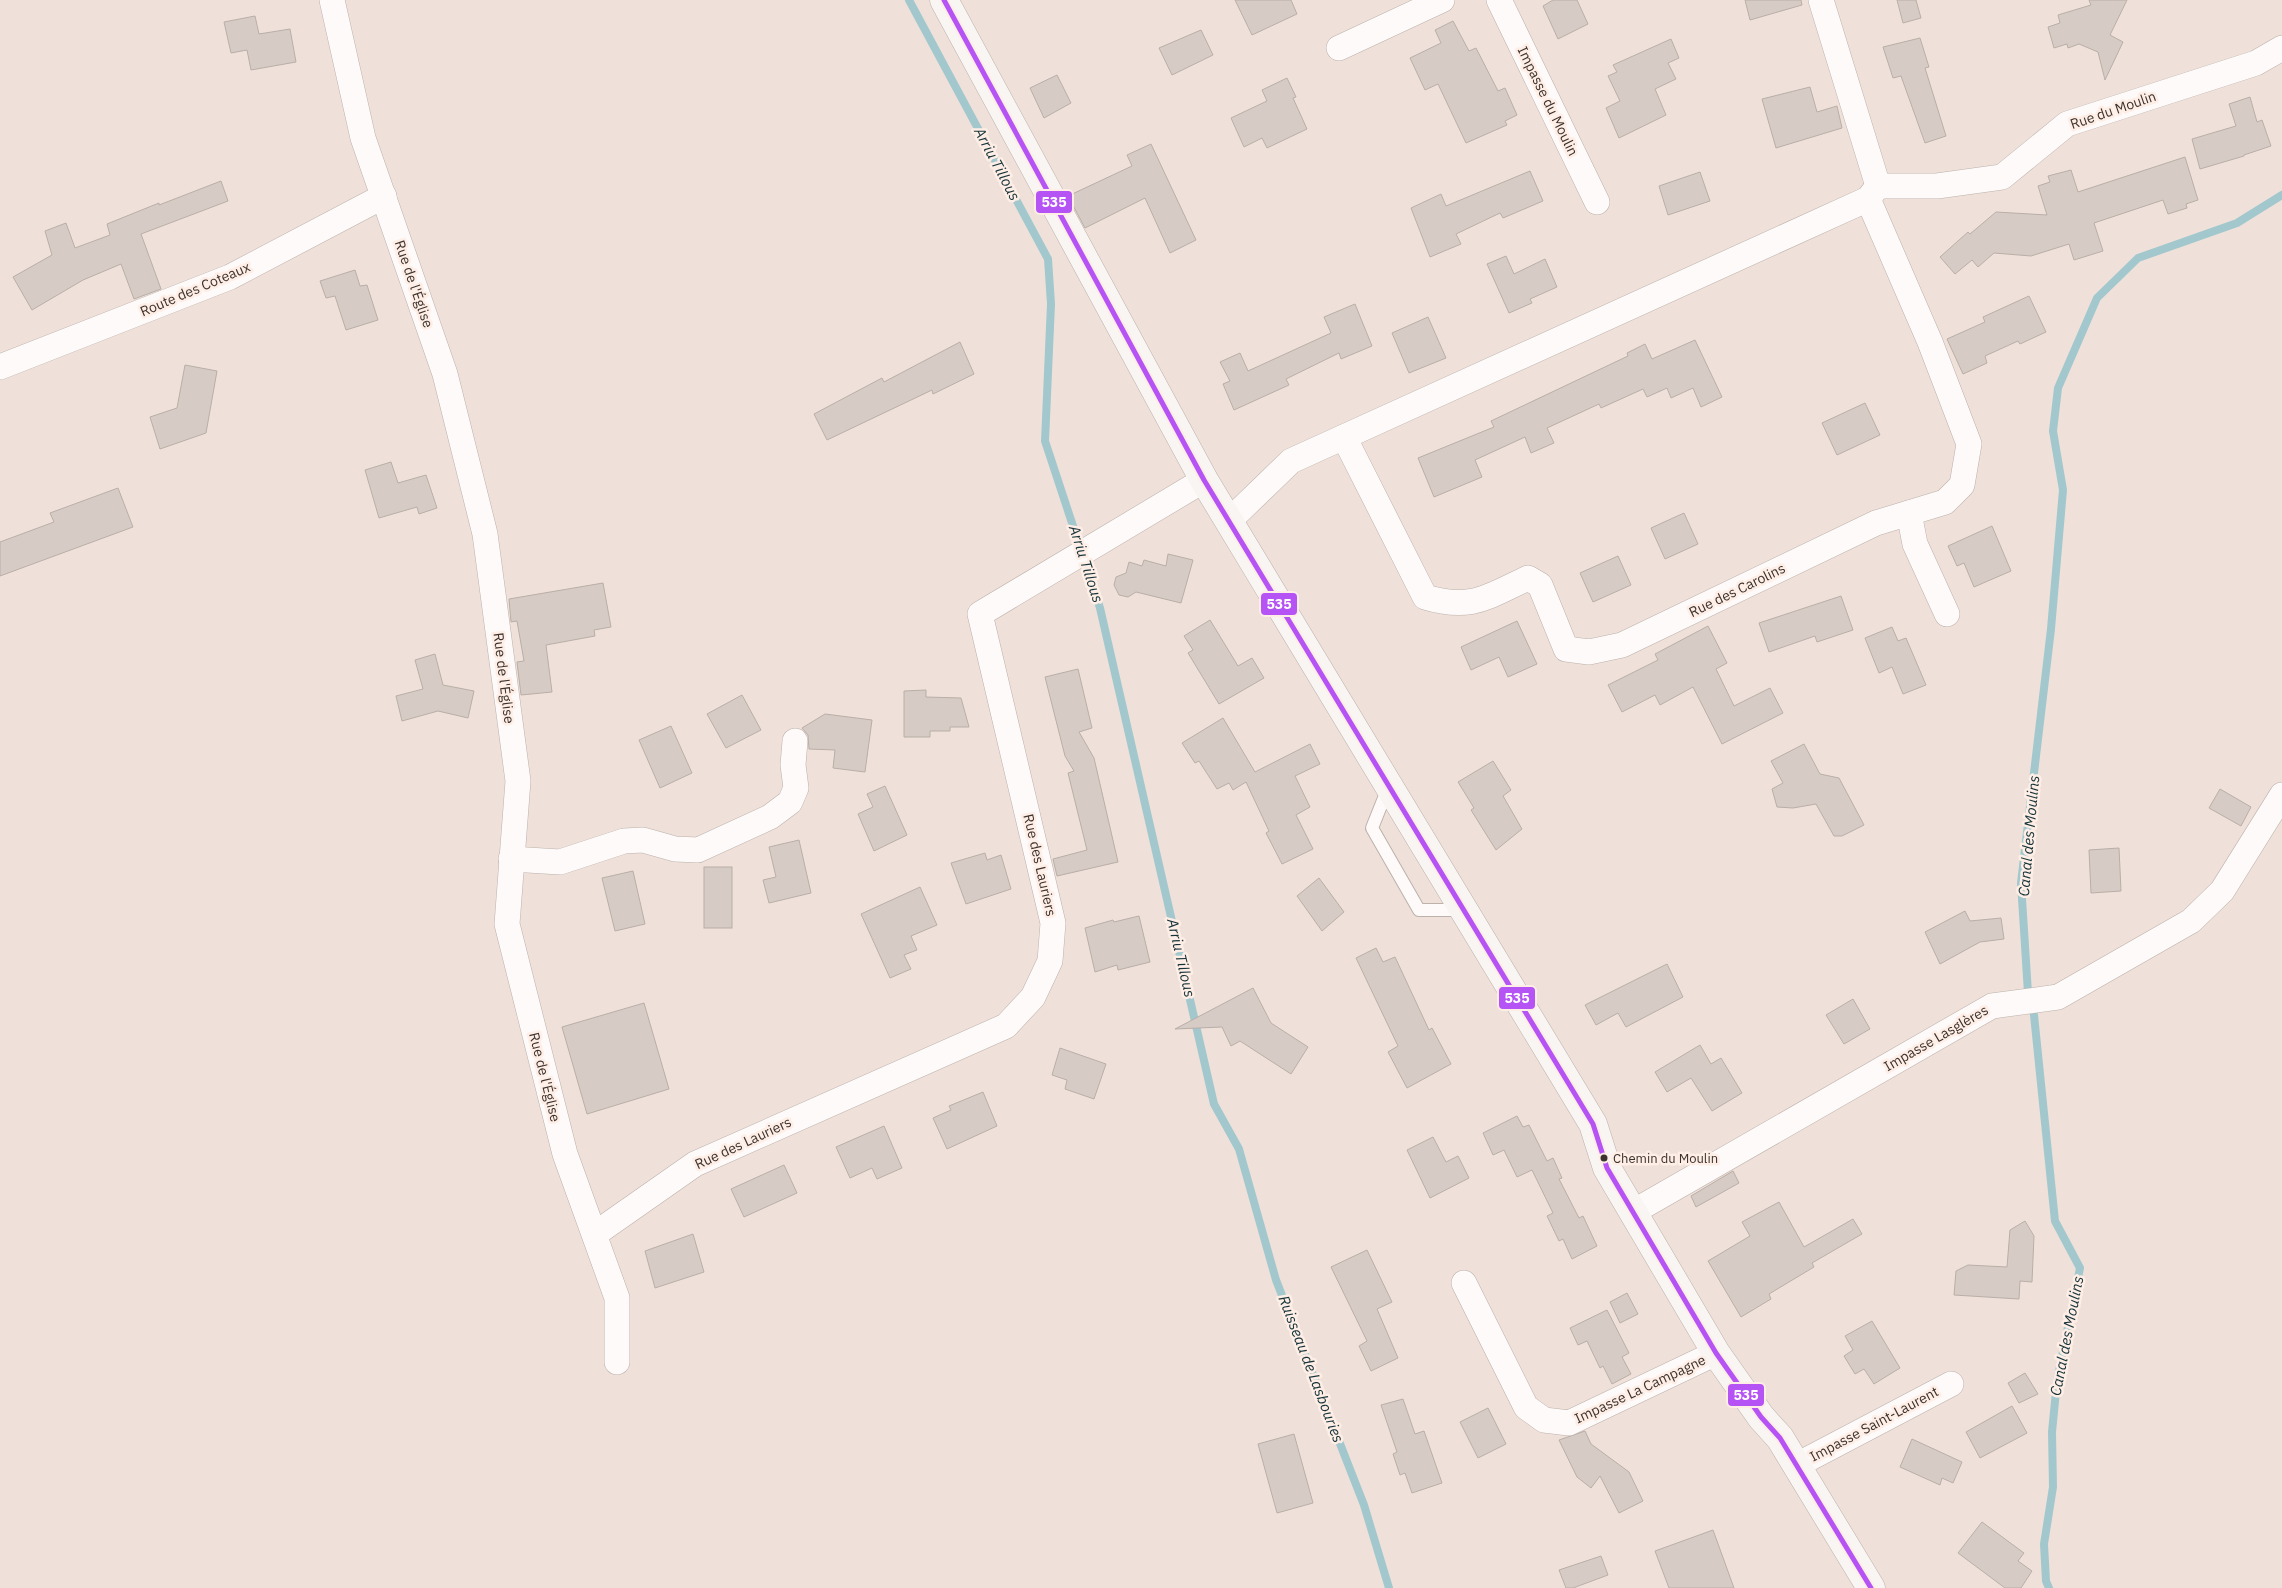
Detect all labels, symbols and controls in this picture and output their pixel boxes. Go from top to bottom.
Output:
street label: Impasse du Moulin [1514,43,1582,159]
street label: Rue du Moulin [2068,87,2158,133]
water label: Arriu Tillous [970,123,1025,204]
line badge: 535 [1035,190,1073,214]
text: 535 [1041,193,1067,211]
street label: Rue de l'Église [391,237,438,330]
street label: Route des Coteaux [137,258,253,320]
water label: Arriu Tillous [1065,522,1108,605]
street label: Rue des Carolins [1686,559,1788,621]
line badge: 535 [1260,592,1298,616]
text: 535 [1266,595,1292,613]
street label: Rue de l'Église [489,631,520,725]
water label: Canal des Moulins [2014,775,2043,897]
street label: Rue des Lauriers [1019,812,1061,918]
water label: Arriu Tillous [1163,916,1200,999]
line badge: 535 [1498,986,1536,1010]
text: 535 [1504,989,1530,1007]
street label: Impasse Lasglères [1881,1001,1992,1075]
street label: Rue de l'Église [525,1030,566,1124]
street label: Rue des Lauriers [692,1113,794,1173]
place label: Chemin du Moulin [1613,1150,1718,1167]
marker: Chemin du Moulin [1599,1153,1609,1163]
water label: Canal des Moulins [2046,1275,2087,1397]
water label: Ruisseau de Lasbouries [1275,1293,1348,1445]
street label: Impasse La Campagne [1572,1351,1709,1427]
street label: Impasse Saint-Laurent [1807,1382,1942,1466]
line badge: 535 [1727,1383,1765,1407]
text: 535 [1733,1386,1759,1404]

